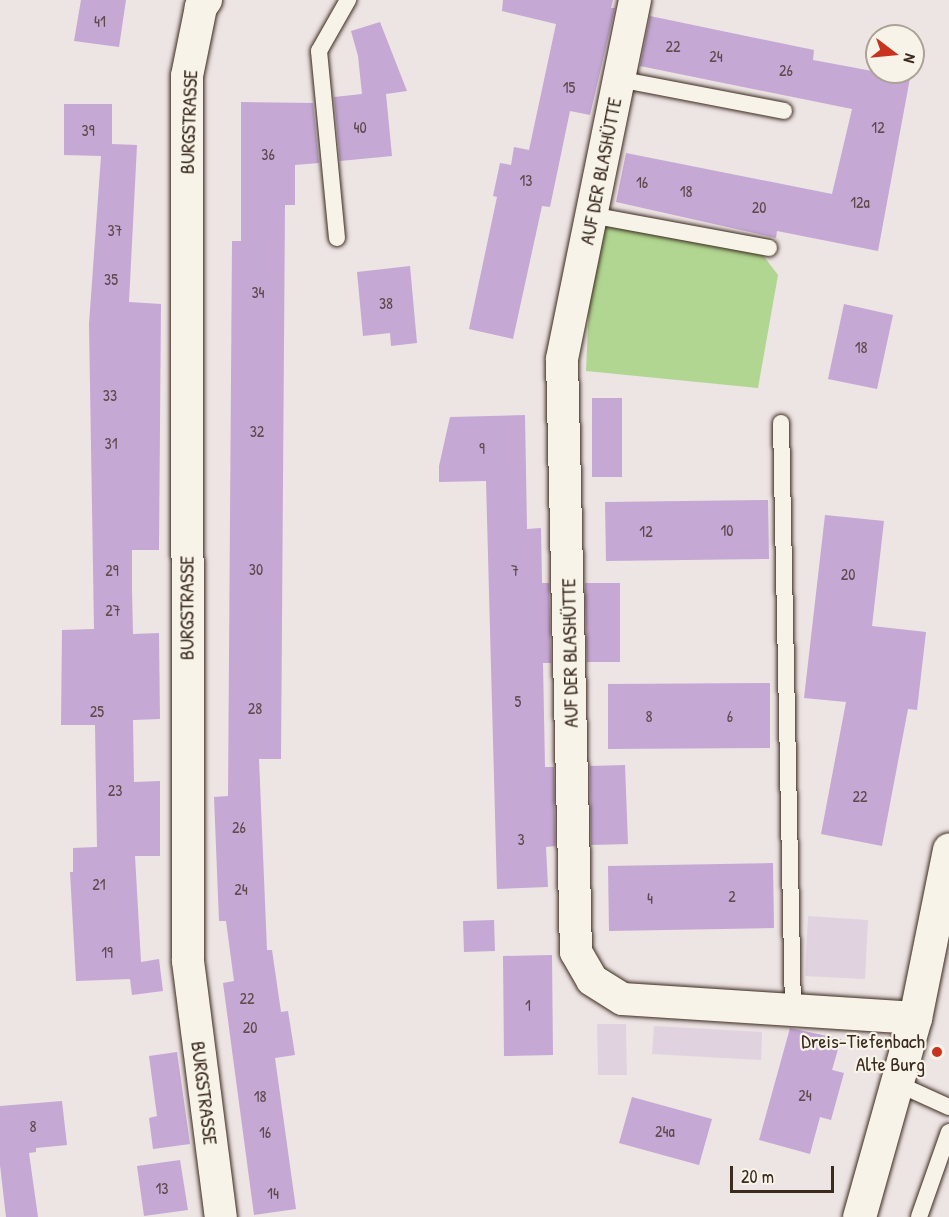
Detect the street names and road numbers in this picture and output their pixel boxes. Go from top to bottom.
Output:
street label: BURGSTRASSE [174,69,202,175]
street label: AUF DER BLASHÜTTE [574,95,626,247]
street label: BURGSTRASSE [174,556,198,660]
street label: AUF DER BLASHÜTTE [556,578,582,728]
street label: BURGSTRASSE [187,1040,223,1146]

